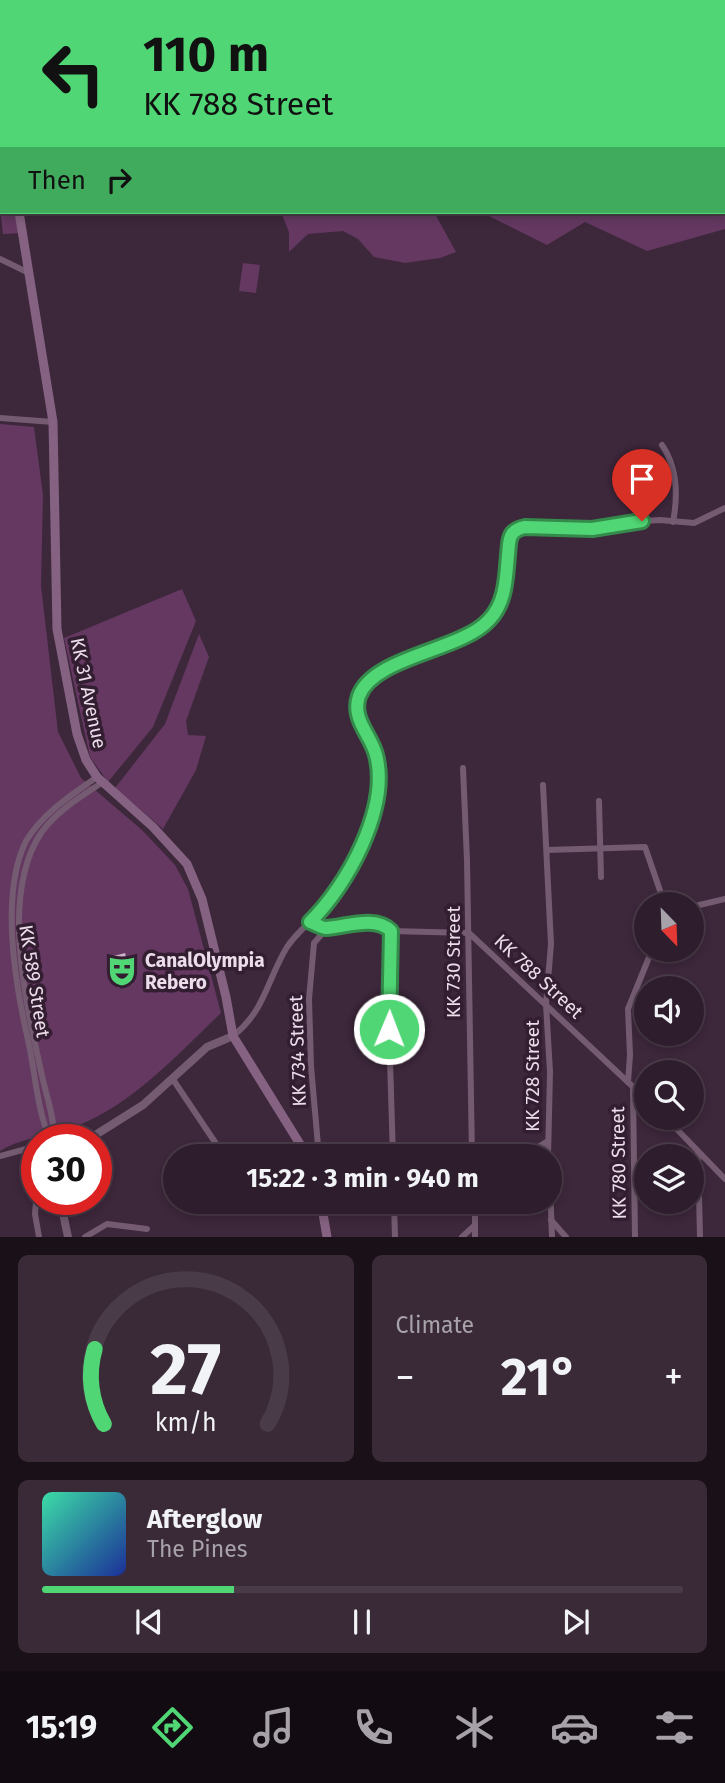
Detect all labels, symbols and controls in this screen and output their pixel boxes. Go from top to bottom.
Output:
text: 110 m [143,25,269,84]
icon: left [28,28,119,119]
text: KK 788 Street [143,85,333,123]
icon: right [100,161,138,199]
text: Then [28,165,86,196]
pin [612,449,672,521]
icon: arrive [623,460,661,498]
street label: KK 31 Avenue [66,636,111,751]
north arrow [634,892,704,962]
map controls [634,892,704,1214]
street label: KK 730 Street [442,906,465,1018]
street label: KK 589 Street [14,923,55,1039]
street label: KK 788 Street [489,929,588,1023]
place label: CanalOlympia Rebero [145,949,265,994]
theatre icon: CanalOlympia Rebero [105,954,139,988]
button: sound [634,976,704,1046]
position arrow [352,992,426,1066]
street label: KK 734 Street [284,995,311,1107]
street label: KK 728 Street [521,1020,544,1132]
button: search [634,1060,704,1130]
street label: KK 780 Street [606,1106,631,1220]
speed limit sign: 30 [21,1124,112,1215]
button: layers [634,1144,704,1214]
text: 15:22 · 3 min · 940 m [246,1163,479,1194]
text: Climate [396,1311,474,1339]
text: 27 [150,1327,221,1414]
text: 21° [501,1346,578,1409]
text: − [396,1354,415,1400]
text: + [664,1354,683,1400]
text: km/h [155,1408,217,1438]
text: Afterglow [147,1504,262,1535]
text: The Pines [147,1535,248,1563]
icon: previous [130,1603,168,1641]
icon: pause [343,1603,381,1641]
icon: next [557,1603,595,1641]
icon: directions [148,1703,197,1752]
icon: music [249,1703,298,1752]
icon: phone [349,1703,398,1752]
icon: climate [450,1703,499,1752]
icon: car [550,1703,599,1752]
icon: filters [650,1703,699,1752]
text: 15:19 [26,1708,97,1746]

